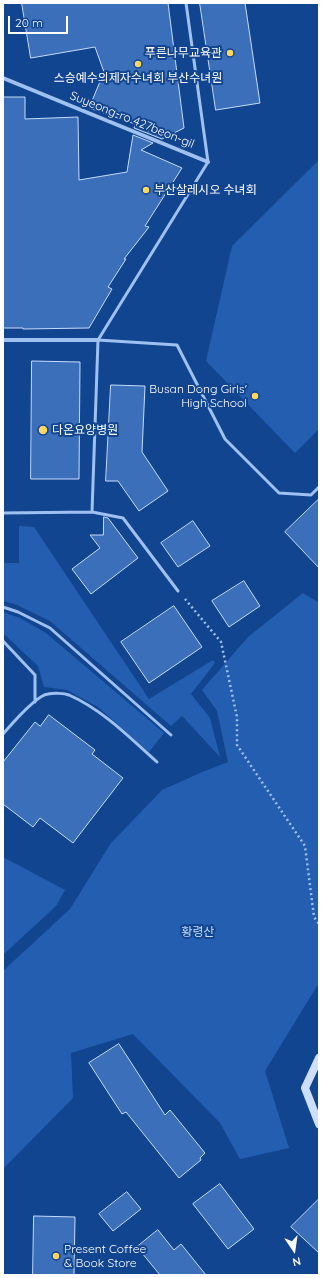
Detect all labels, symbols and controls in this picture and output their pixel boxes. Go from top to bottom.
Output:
scale bar [10,8,70,34]
text: 20 m [15,15,43,30]
place label: 푸른나무교육관 [145,46,222,60]
marker: 푸른나무교육관 [225,48,235,58]
marker: 스승예수의제자수녀회 부산수녀원 [133,59,143,69]
place label: 스승예수의제자수녀회 부산수녀원 [54,71,222,85]
street label: Suyeong-ro 427beon-gil [68,88,196,152]
place label: 부산살레시오 수녀회 [154,183,257,197]
marker: 부산살레시오 수녀회 [141,185,151,195]
place label: Busan Dong Girls' High School [149,382,247,410]
marker: Busan Dong Girls' High School [250,391,260,401]
place label: 다온요양병원 [52,423,118,437]
marker: 다온요양병원 [37,424,49,436]
park label: 황령산 [181,925,215,939]
north arrow [274,1230,314,1270]
place label: Present Coffee & Book Store [64,1242,146,1270]
marker: Present Coffee & Book Store [51,1251,61,1261]
text: N [291,1254,302,1269]

